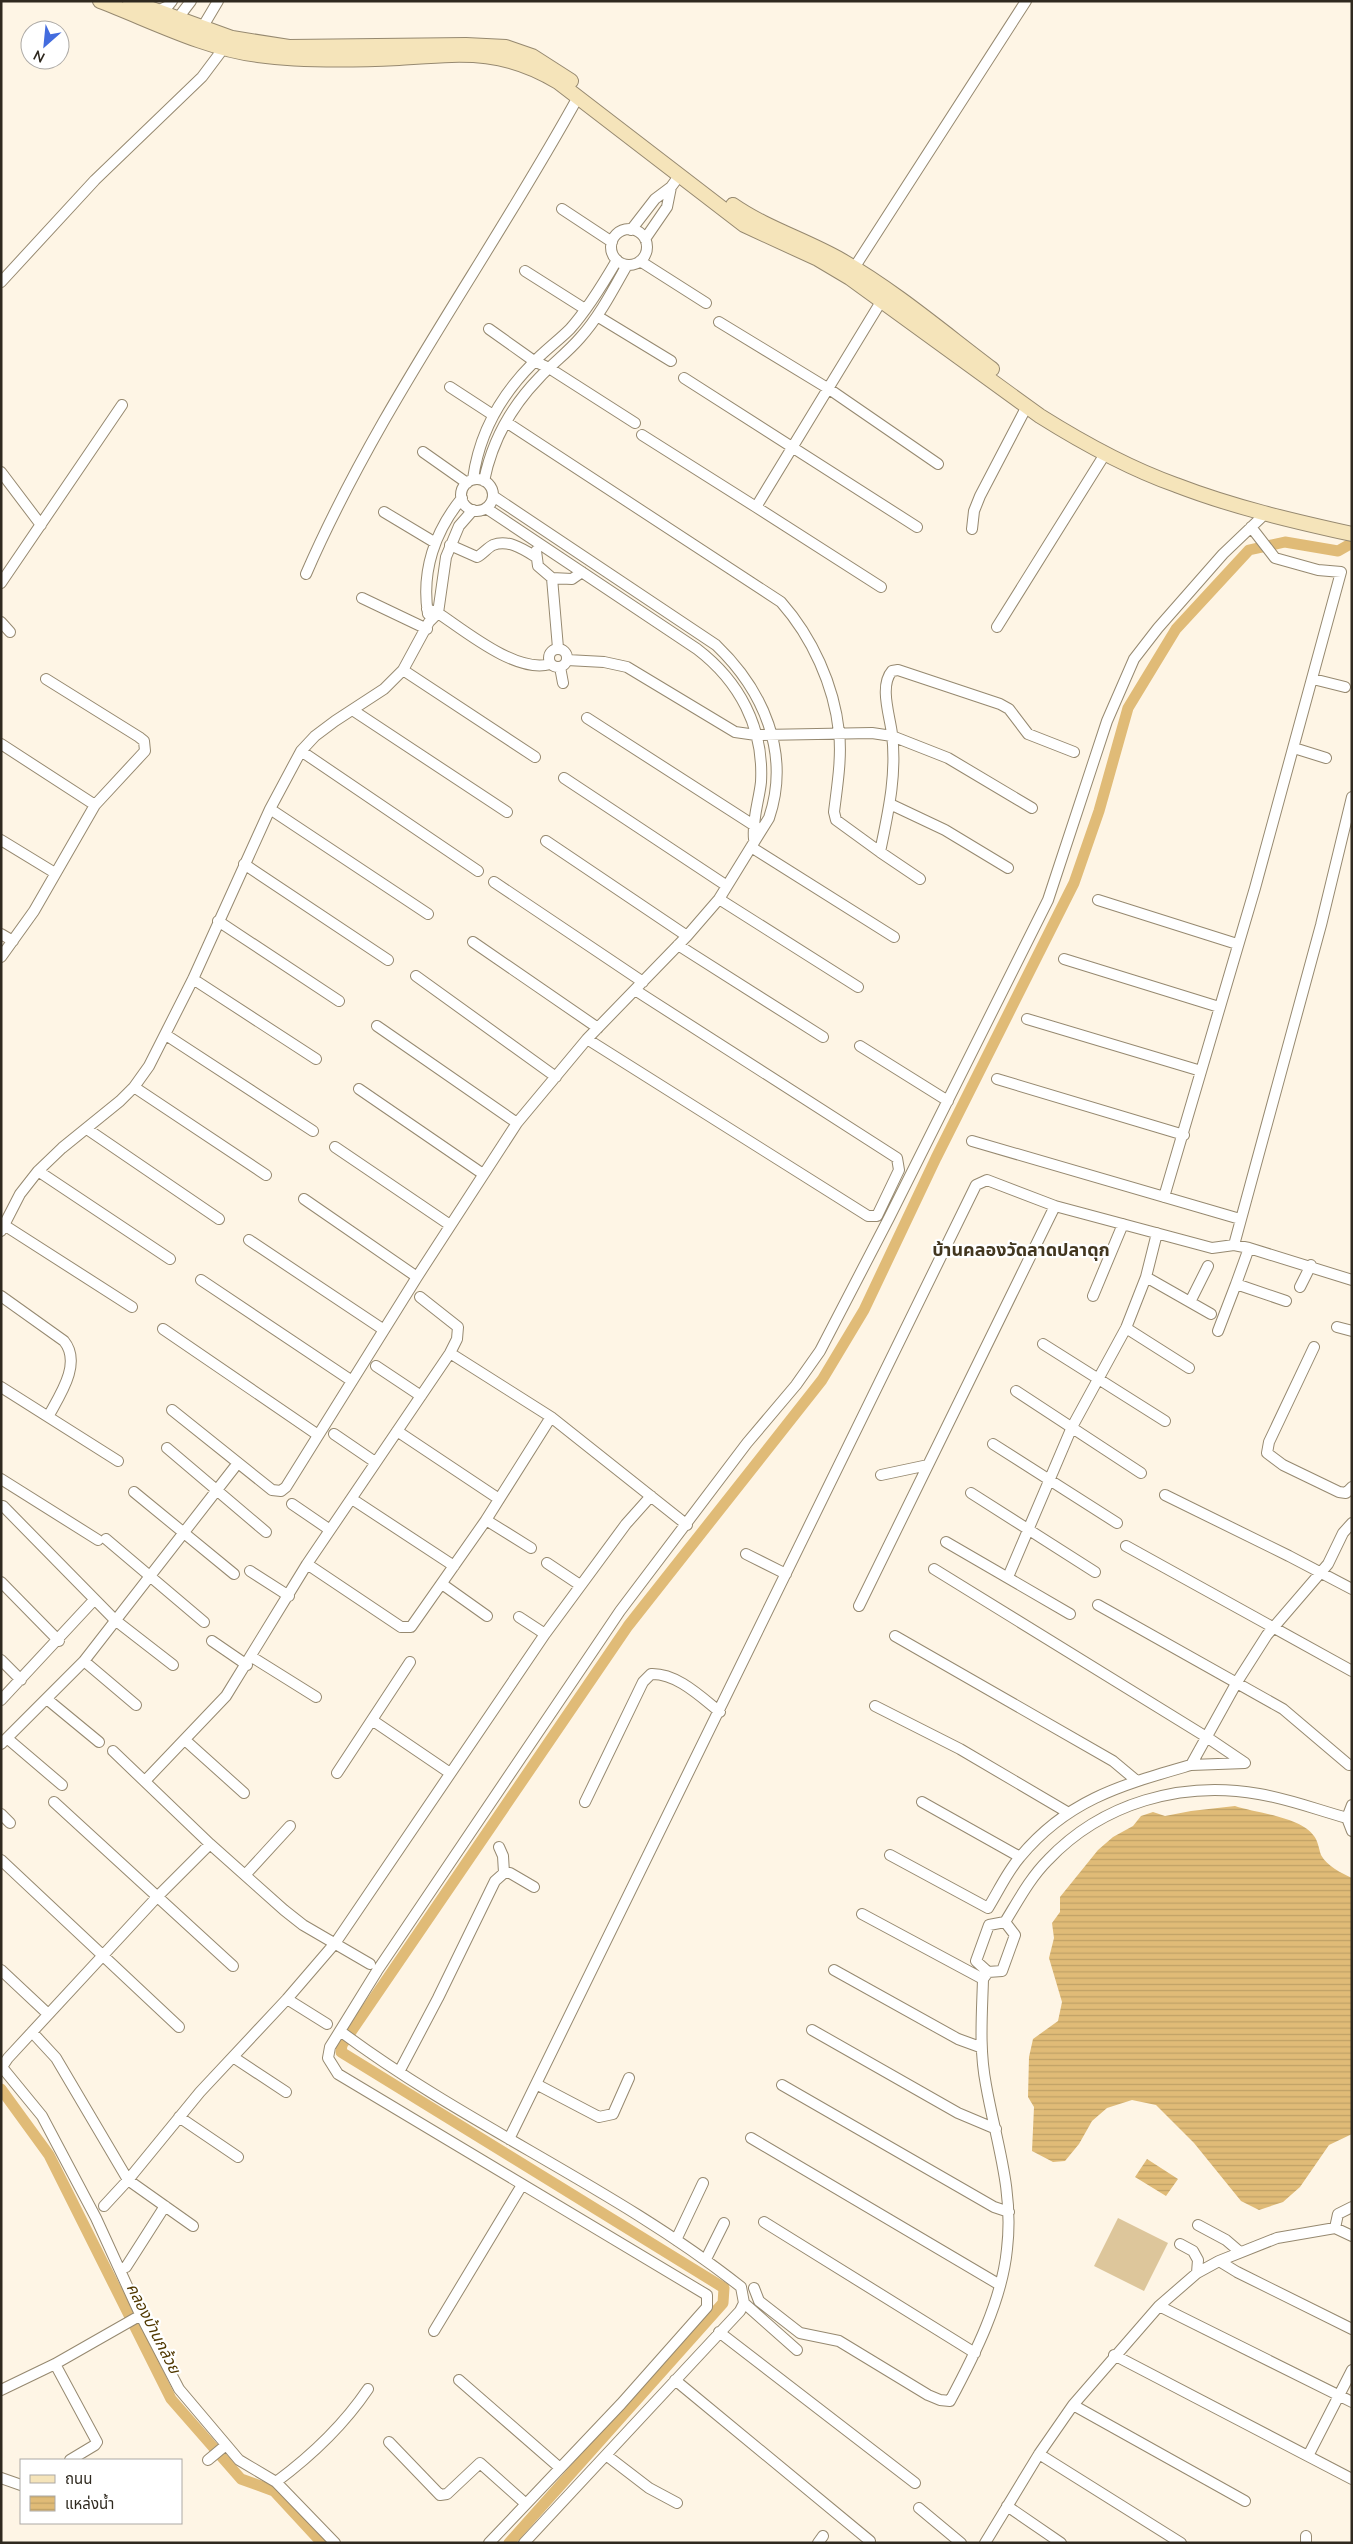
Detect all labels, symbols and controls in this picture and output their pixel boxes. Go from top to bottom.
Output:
north arrow [20,20,70,70]
text: N [30,46,48,67]
district label: บ้านคลองวัดลาดปลาดุก [932,1238,1110,1261]
water label: คลองบ้านกล้วย [123,2279,186,2378]
legend [20,2459,182,2524]
text: ถนน [65,2469,92,2488]
text: แหล่งน้ำ [65,2493,114,2513]

